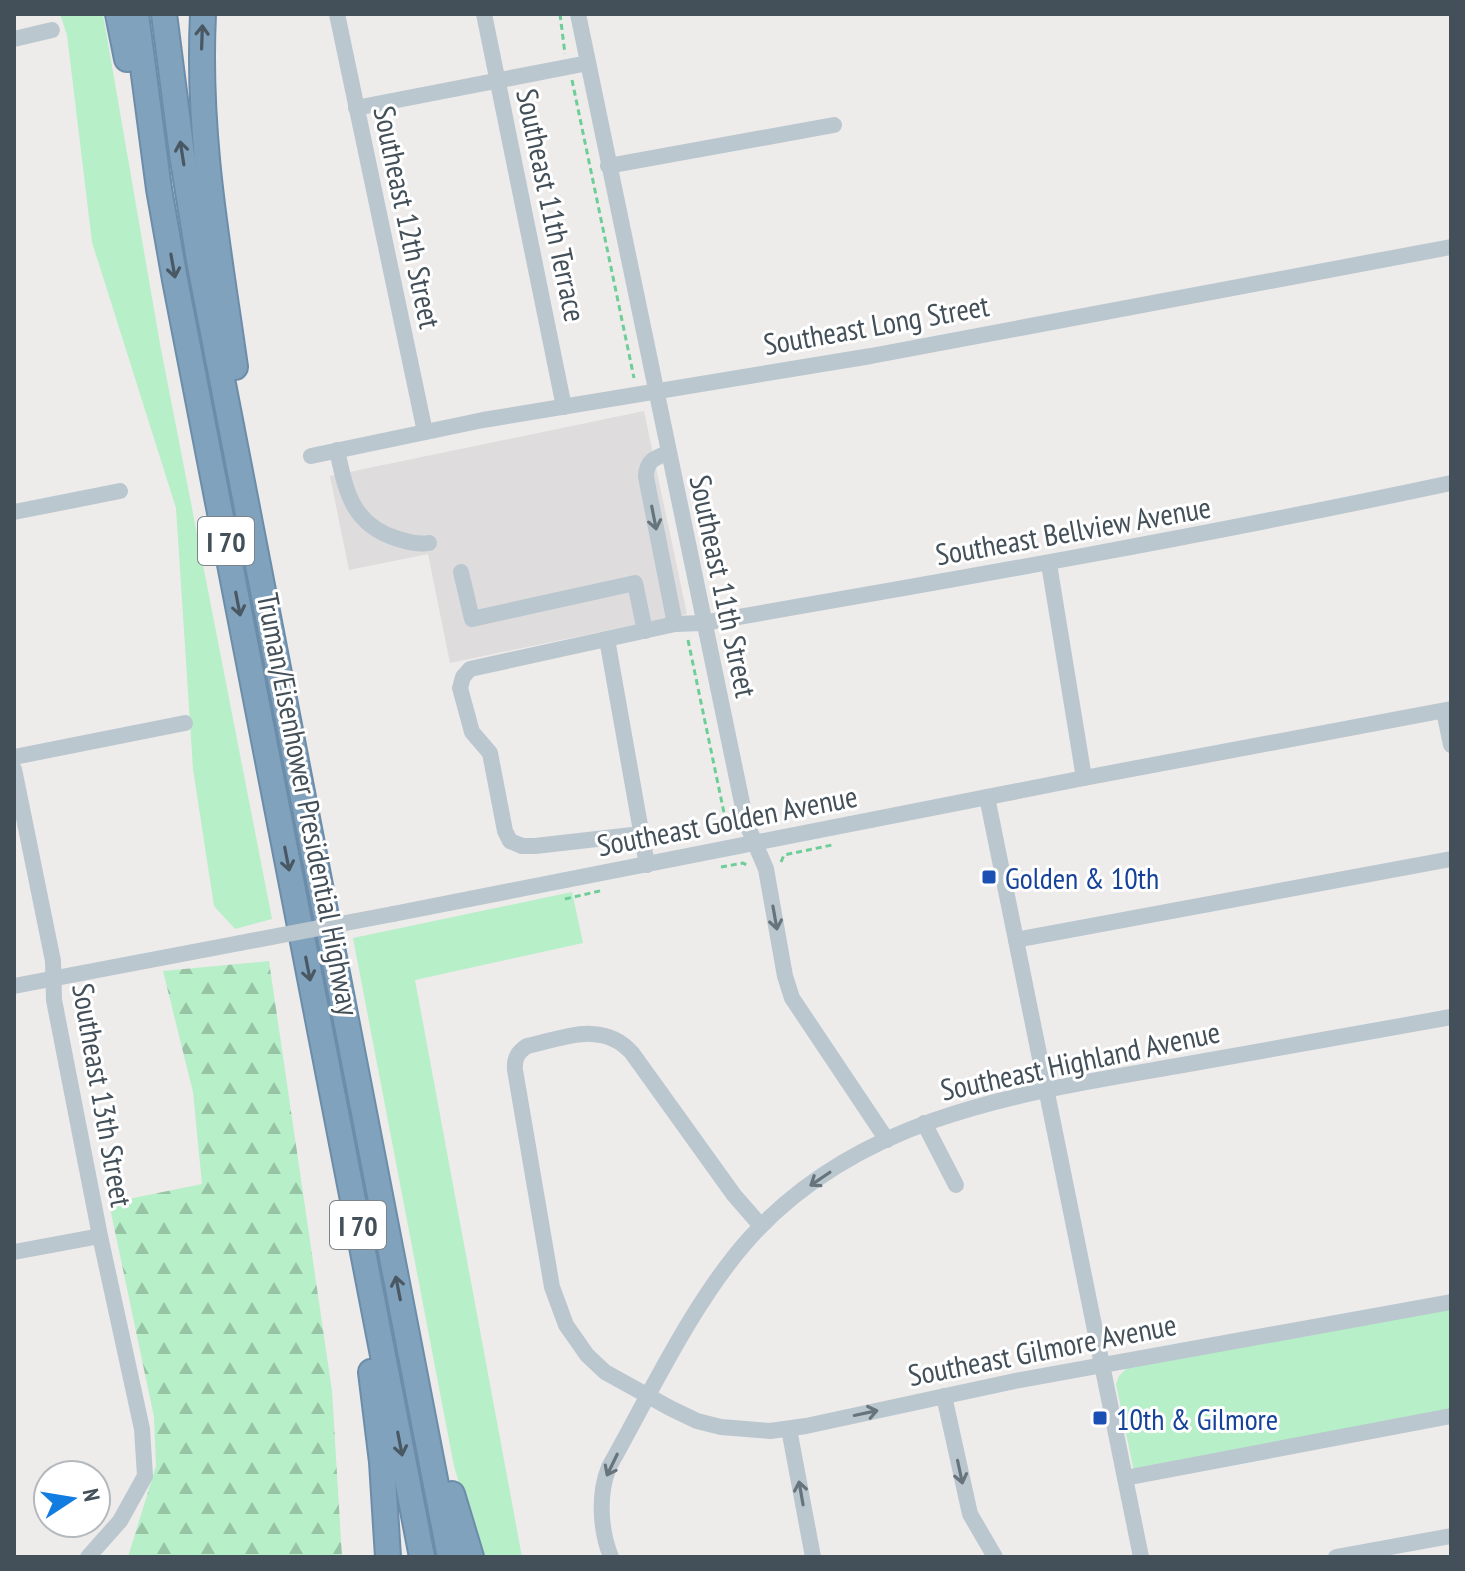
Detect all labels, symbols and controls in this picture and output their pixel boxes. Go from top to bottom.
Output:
one-way arrow [195,24,210,51]
street label: Southeast 11th Terrace [508,85,596,325]
street label: Southeast 12th Street [365,102,451,332]
one-way arrow [174,141,189,166]
one-way arrow [166,253,181,278]
street label: Southeast Long Street [760,285,992,363]
street label: Southeast 11th Street [681,471,767,701]
street label: Southeast Bellview Avenue [932,487,1214,573]
one-way arrow [647,504,662,530]
road number: I 70 [198,517,254,565]
one-way arrow [231,590,246,616]
street label: Truman/Eisenhower Presidential Highway [249,590,369,1019]
street label: Southeast Golden Avenue [594,776,860,864]
one-way arrow [280,846,295,871]
place label: Golden & 10th [1005,858,1159,897]
marker: Golden & 10th [980,868,998,886]
one-way arrow [768,905,783,931]
one-way arrow [302,956,317,981]
street label: Southeast 13th Street [64,980,142,1211]
street label: Southeast Highland Avenue [937,1011,1223,1109]
one-way arrow [809,1171,831,1187]
road number: I 70 [330,1201,386,1249]
one-way arrow [389,1276,404,1301]
street label: Southeast Gilmore Avenue [905,1304,1179,1394]
place label: 10th & Gilmore [1116,1399,1278,1438]
one-way arrow [852,1404,878,1419]
marker: 10th & Gilmore [1091,1409,1109,1427]
one-way arrow [394,1431,409,1456]
one-way arrow [604,1452,619,1476]
north arrow [32,1459,112,1539]
one-way arrow [953,1459,968,1484]
one-way arrow [792,1481,807,1506]
text: N [77,1486,106,1504]

